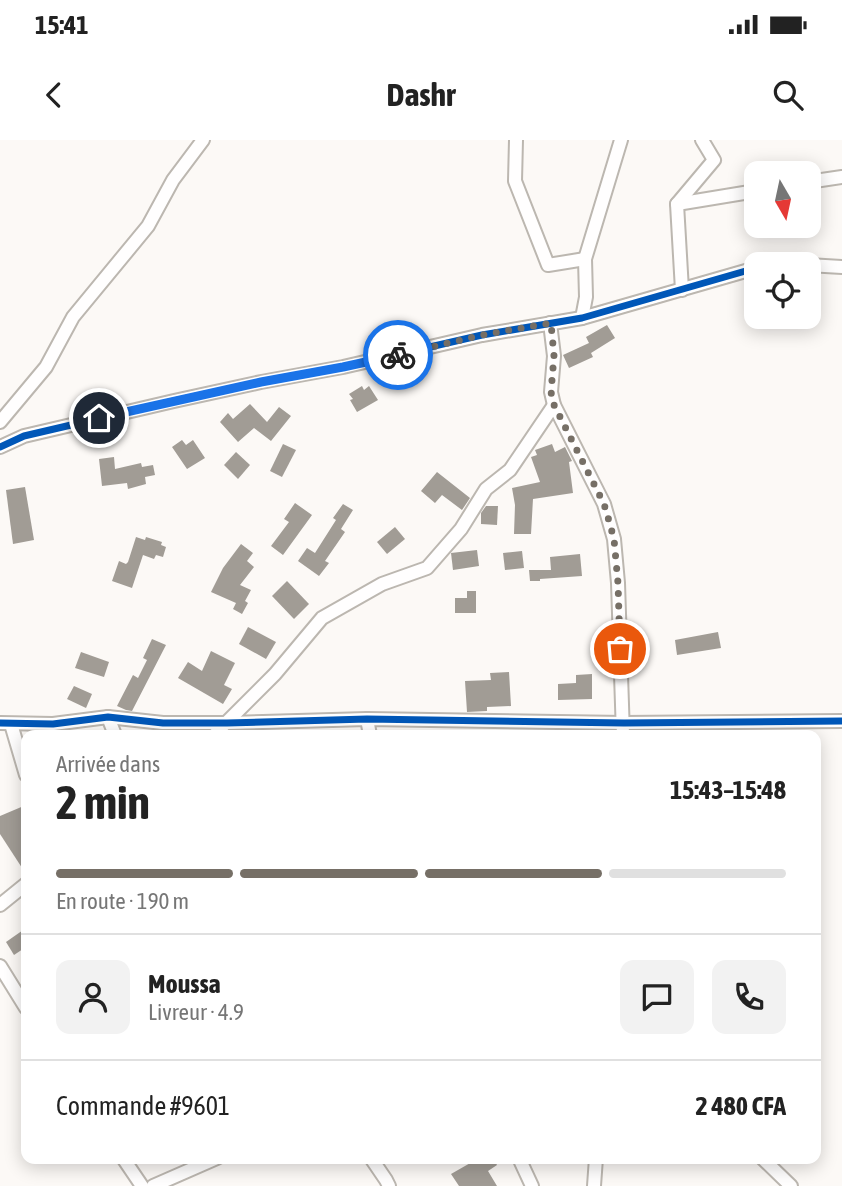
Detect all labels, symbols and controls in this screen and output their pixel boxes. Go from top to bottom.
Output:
text: 15:41 [35,10,89,40]
icon: back [35,76,73,114]
text: Dashr [386,76,456,113]
icon: search [769,76,807,114]
north arrow [744,161,821,238]
map controls [744,161,821,329]
button: locate [744,252,821,329]
courier [363,320,433,390]
icon: bike [379,336,417,374]
pin [69,388,129,448]
icon: home [80,399,118,437]
pin [590,619,650,679]
icon: bag [601,630,639,668]
text: Arrivée dans [56,751,160,777]
text: 15:43–15:48 [670,775,786,805]
text: 2 min [56,776,150,829]
text: En route · 190 m [56,888,189,914]
button: person [56,960,130,1034]
button: chat [620,960,694,1034]
button: phone [712,960,786,1034]
text: Moussa [148,969,221,999]
text: Livreur · 4.9 [148,999,244,1025]
text: Commande #9601 [56,1091,230,1121]
text: 2 480 CFA [696,1091,786,1121]

